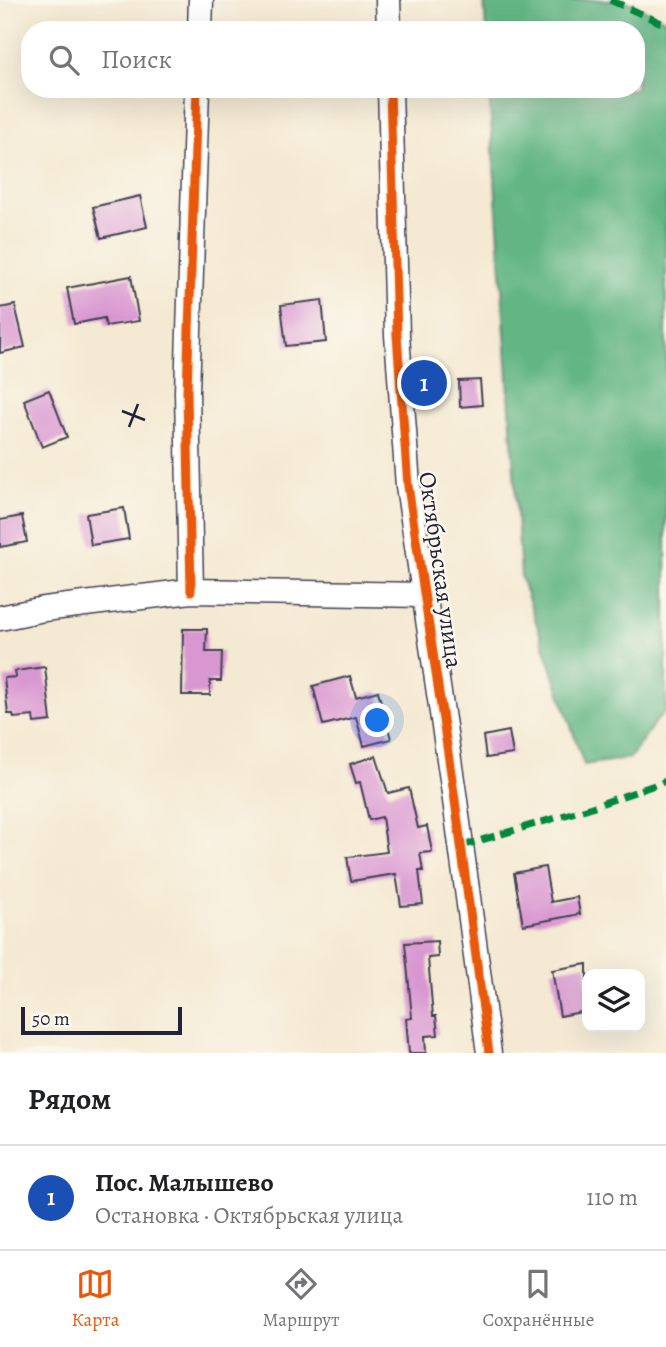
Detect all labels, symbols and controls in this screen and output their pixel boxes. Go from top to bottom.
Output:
search box [21,21,645,98]
icon: search [45,41,83,79]
text: Поиск [101,42,172,77]
pin: 1 [401,357,447,409]
street label: Октябрьская улица [411,470,471,670]
your location [360,703,394,737]
map controls [582,969,645,1032]
button: layers [582,969,645,1032]
scale bar [21,1004,182,1036]
text: 50 m [32,1006,70,1032]
text: Рядом [28,1079,111,1119]
text: Пос. Малышево [95,1165,274,1200]
text: 1 [47,1182,55,1213]
text: 110 m [586,1182,638,1213]
text: Остановка · Октябрьская улица [95,1200,403,1231]
tab: Карта [72,1265,119,1333]
tab: Маршрут [262,1265,339,1333]
tab: Сохранённые [482,1265,594,1333]

